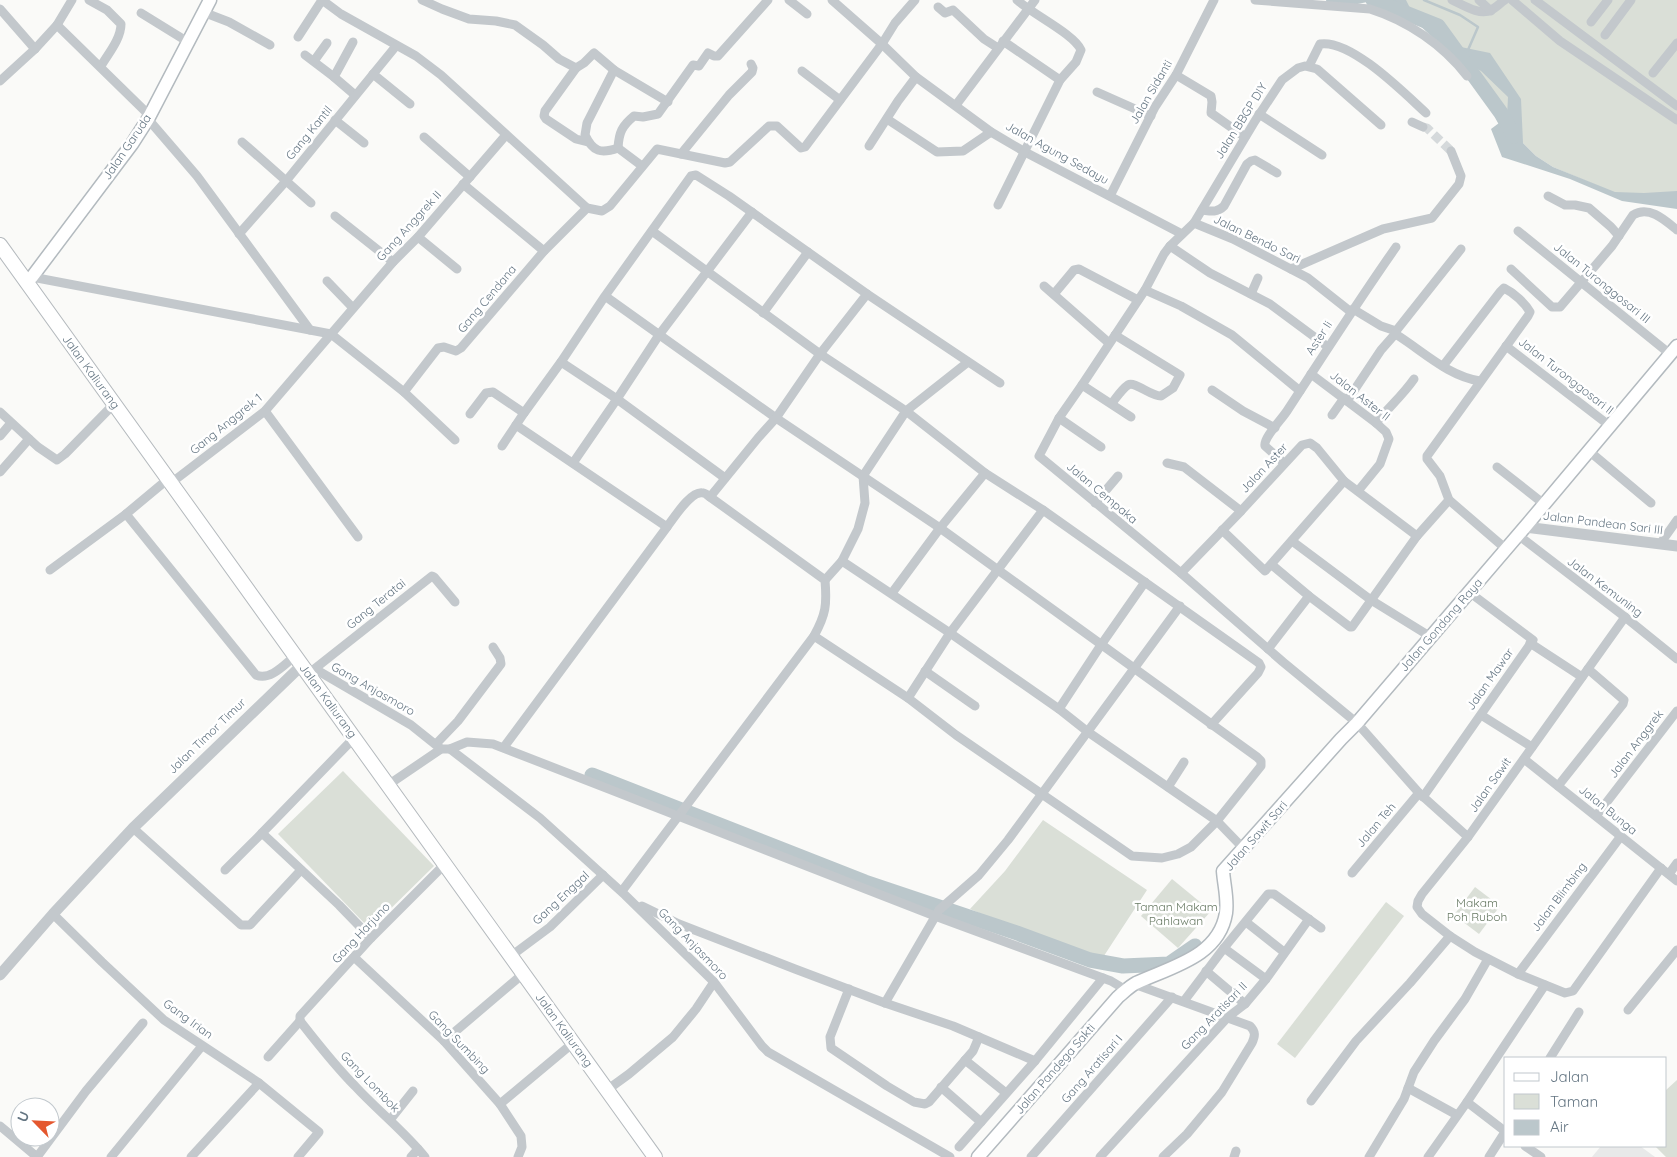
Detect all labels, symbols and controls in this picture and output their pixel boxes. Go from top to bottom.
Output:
street label: Jalan Sidanti [1126,57,1175,127]
street label: Jalan BBGP DIY [1211,80,1270,162]
street label: Gang Kantil [282,103,335,163]
street label: Jalan Garuda [99,111,154,182]
street label: Jalan Agung Sedayu [1003,118,1112,187]
street label: Gang Anggrek II [373,187,444,264]
street label: Jalan Bendo Sari [1211,211,1303,266]
street label: Jalan Turonggosari III [1551,239,1654,326]
street label: Gang Cendana [454,262,519,336]
street label: Aster Ii [1302,318,1335,358]
street label: Jalan Kaliurang [59,332,123,412]
street label: Jalan Turonggosari II [1516,334,1617,418]
street label: Jalan Aster II [1327,367,1393,424]
street label: Gang Anggrek 1 [187,390,265,457]
street label: Jalan Aster [1237,439,1291,496]
street label: Jalan Cempaka [1064,459,1141,527]
street label: Jalan Pandean Sari III [1542,508,1664,537]
street label: Jalan Kemuning [1565,553,1646,620]
street label: Gang Teratai [343,575,408,632]
street label: Jalan Gondang Raya [1396,575,1485,674]
street label: Jalan Mawar [1463,644,1517,713]
street label: Gang Anjasmoro [329,659,418,719]
street label: Jalan Kaliurang [296,661,360,741]
street label: Jalan Timor Timur [165,694,249,777]
street label: Jalan Anggrek [1605,707,1666,781]
street label: Jalan Sawit [1465,754,1514,815]
street label: Jalan Bunga [1576,782,1640,838]
street label: Jalan Sawit Sari [1221,797,1290,874]
street label: Jalan Teh [1353,799,1399,850]
street label: Jalan Blimbing [1528,859,1589,934]
street label: Gang Enggal [529,868,592,928]
park label: Makam Poh Ruboh [1447,895,1507,924]
street label: Gang Harjuno [328,899,393,966]
park label: Taman Makam Pahlawan [1134,899,1218,928]
street label: Gang Anjasmoro [655,905,731,983]
street label: Gang Aratisari II [1177,978,1250,1053]
street label: Jalan Kaliurang [532,990,596,1070]
street label: Gang Irian [160,996,216,1042]
street label: Gang Sumbing [425,1007,493,1076]
street label: Jalan Pandega Sakti [1011,1020,1098,1117]
street label: Gang Aratisari I [1058,1031,1126,1106]
street label: Gang Lombok [338,1048,403,1115]
legend [1504,1057,1667,1147]
text: Jalan [1550,1067,1589,1086]
text: Taman [1550,1092,1598,1111]
north arrow [10,1097,60,1147]
text: U [13,1109,33,1125]
text: Air [1550,1117,1569,1136]

